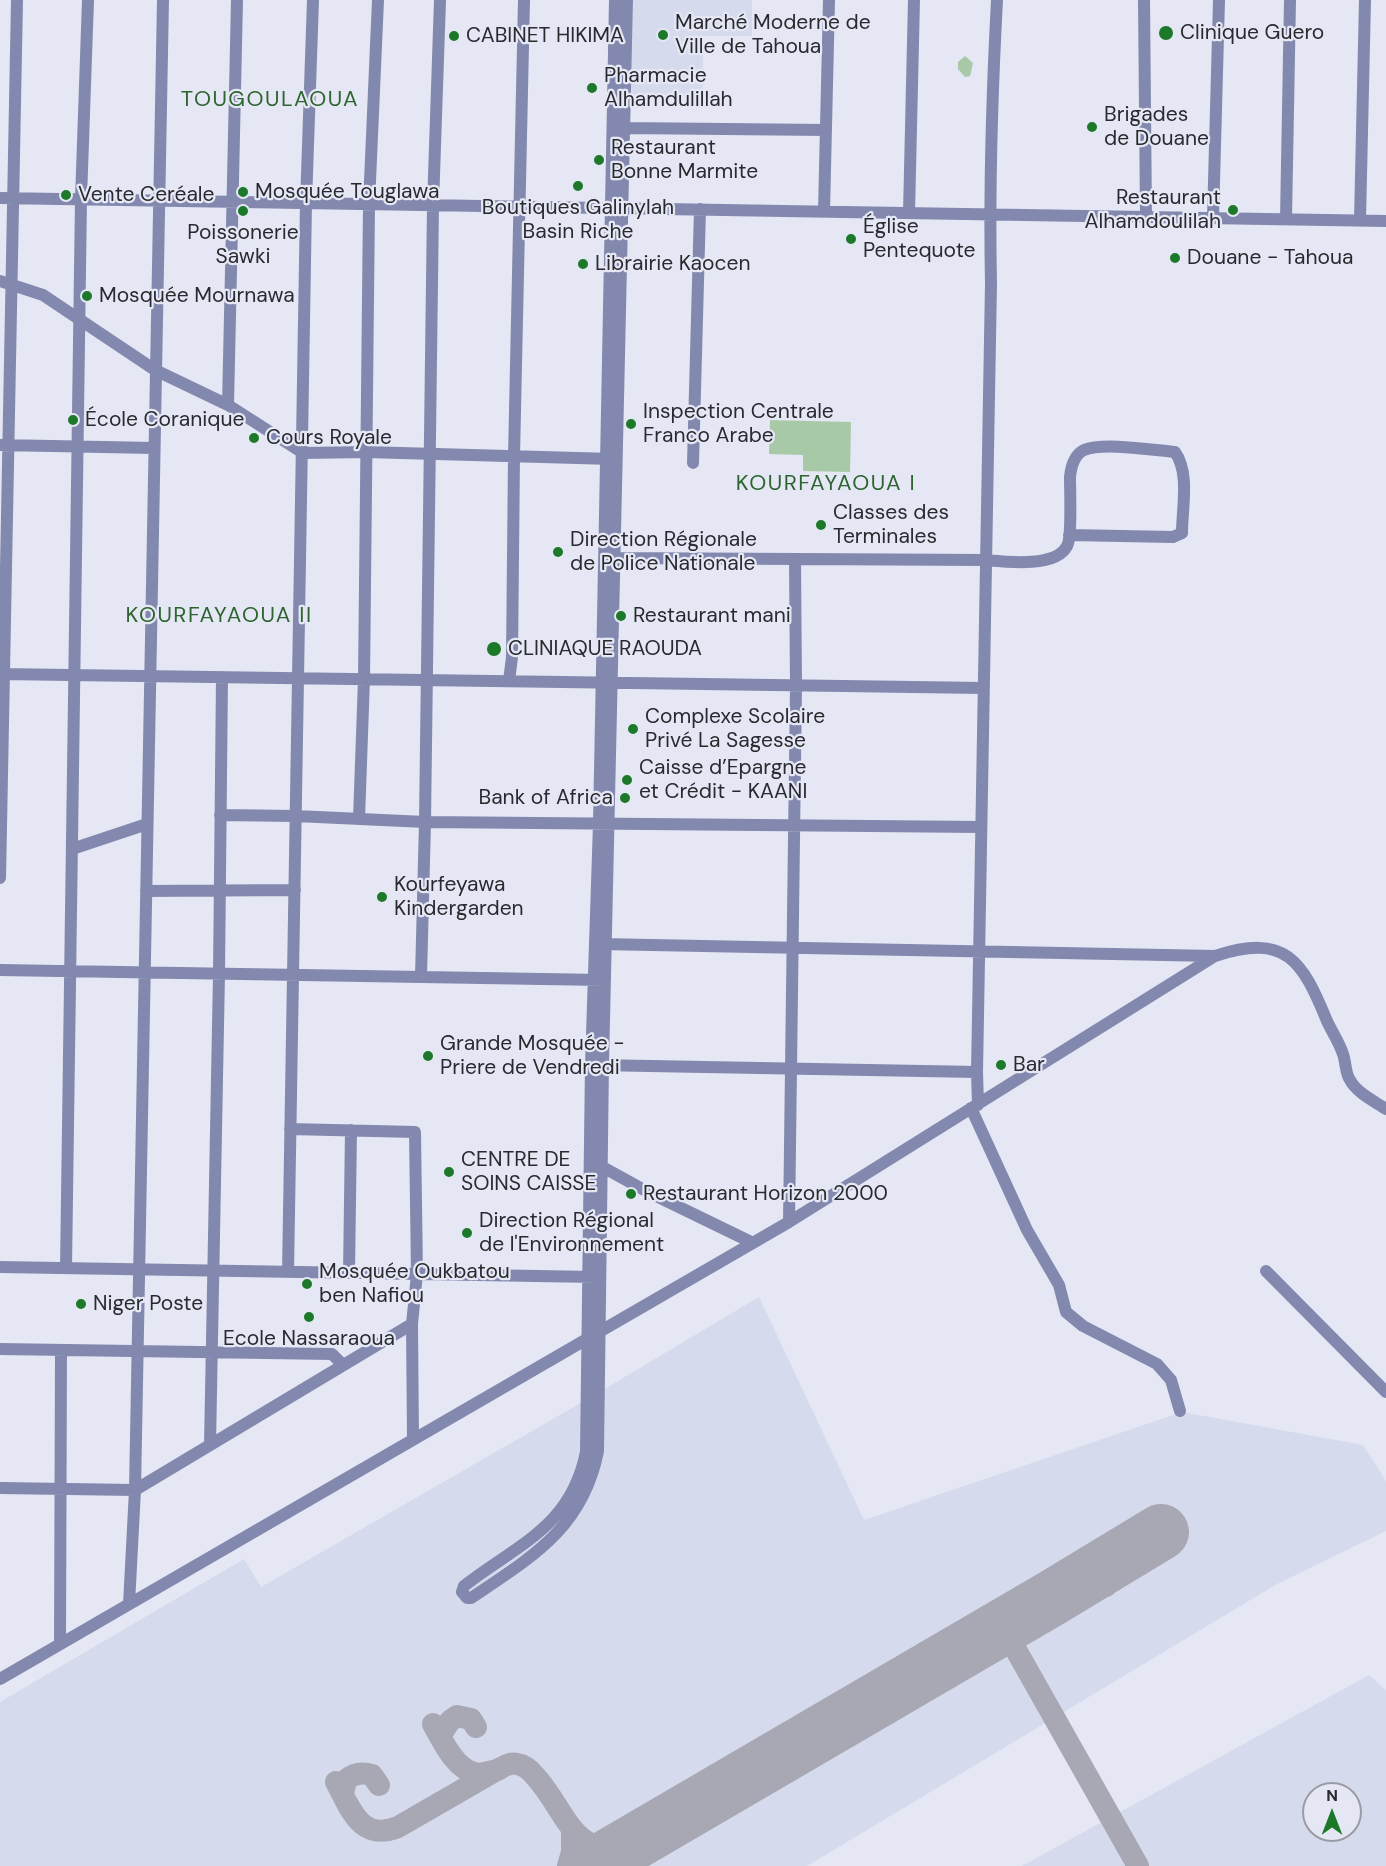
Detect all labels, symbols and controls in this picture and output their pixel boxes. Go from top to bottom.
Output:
place label: Marché Moderne de Ville de Tahoua [675,10,871,60]
place label: Clinique Guero [1180,20,1324,46]
place label: CABINET HIKIMA [466,23,624,49]
marker: Clinique Guero [1157,24,1175,42]
marker: Marché Moderne de Ville de Tahoua [656,28,670,42]
marker: CABINET HIKIMA [447,29,461,43]
place label: Pharmacie Alhamdulillah [604,63,733,113]
marker: Pharmacie Alhamdulillah [585,81,599,95]
district label: TOUGOULAOUA [181,87,359,113]
place label: Brigades de Douane [1104,102,1209,152]
marker: Brigades de Douane [1085,120,1099,134]
place label: Restaurant Bonne Marmite [611,135,758,185]
marker: Restaurant Bonne Marmite [592,153,606,167]
place label: Mosquée Touglawa [255,179,439,205]
marker: Boutiques Galinylah Basin Riche [571,179,585,193]
place label: Vente Ceréale [78,182,214,208]
marker: Mosquée Touglawa [236,185,250,199]
place label: Restaurant Alhamdoulilah [1085,185,1221,235]
marker: Vente Ceréale [59,188,73,202]
place label: Boutiques Galinylah Basin Riche [482,195,674,245]
marker: Restaurant Alhamdoulilah [1226,203,1240,217]
marker: Poissonerie Sawki [236,204,250,218]
place label: Église Pentequote [863,214,976,264]
place label: Poissonerie Sawki [187,220,299,270]
marker: Église Pentequote [844,232,858,246]
place label: Douane - Tahoua [1187,245,1354,271]
place label: Librairie Kaocen [595,251,750,277]
marker: Douane - Tahoua [1168,251,1182,265]
marker: Librairie Kaocen [576,257,590,271]
place label: Mosquée Mournawa [99,283,295,309]
marker: Mosquée Mournawa [80,289,94,303]
place label: Inspection Centrale Franco Arabe [643,399,834,449]
place label: École Coranique [85,407,244,433]
marker: École Coranique [66,413,80,427]
marker: Inspection Centrale Franco Arabe [624,417,638,431]
place label: Cours Royale [266,425,392,451]
marker: Cours Royale [247,431,261,445]
district label: KOURFAYAOUA I [736,471,916,497]
place label: Classes des Terminales [833,500,949,550]
marker: Classes des Terminales [814,518,828,532]
place label: Direction Régionale de Police Nationale [570,527,757,577]
marker: Direction Régionale de Police Nationale [551,545,565,559]
district label: KOURFAYAOUA II [125,603,313,629]
place label: Restaurant mani [633,603,791,629]
marker: Restaurant mani [614,609,628,623]
place label: CLINIAQUE RAOUDA [508,636,702,662]
marker: CLINIAQUE RAOUDA [485,640,503,658]
place label: Complexe Scolaire Privé La Sagesse [645,704,825,754]
marker: Complexe Scolaire Privé La Sagesse [626,722,640,736]
place label: Caisse d’Epargne et Crédit - KAANI [639,755,807,805]
marker: Caisse d’Epargne et Crédit - KAANI [620,773,634,787]
place label: Bank of Africa [479,785,613,811]
marker: Bank of Africa [618,791,632,805]
place label: Kourfeyawa Kindergarden [394,872,524,922]
marker: Kourfeyawa Kindergarden [375,890,389,904]
place label: Grande Mosquée - Priere de Vendredi [440,1031,625,1081]
marker: Grande Mosquée - Priere de Vendredi [421,1049,435,1063]
place label: Bar [1013,1052,1045,1078]
marker: Bar [994,1058,1008,1072]
place label: CENTRE DE SOINS CAISSE [461,1147,596,1197]
marker: CENTRE DE SOINS CAISSE [442,1165,456,1179]
place label: Restaurant Horizon 2000 [643,1181,888,1207]
marker: Restaurant Horizon 2000 [624,1187,638,1201]
place label: Direction Régional de l'Environnement [479,1208,664,1258]
marker: Direction Régional de l'Environnement [460,1226,474,1240]
place label: Mosquée Oukbatou ben Nafiou [319,1259,510,1309]
marker: Mosquée Oukbatou ben Nafiou [300,1277,314,1291]
place label: Niger Poste [93,1291,203,1317]
marker: Niger Poste [74,1297,88,1311]
marker: Ecole Nassaraoua [302,1310,316,1324]
place label: Ecole Nassaraoua [223,1326,395,1352]
north arrow [1302,1782,1362,1842]
text: N [1326,1785,1338,1806]

